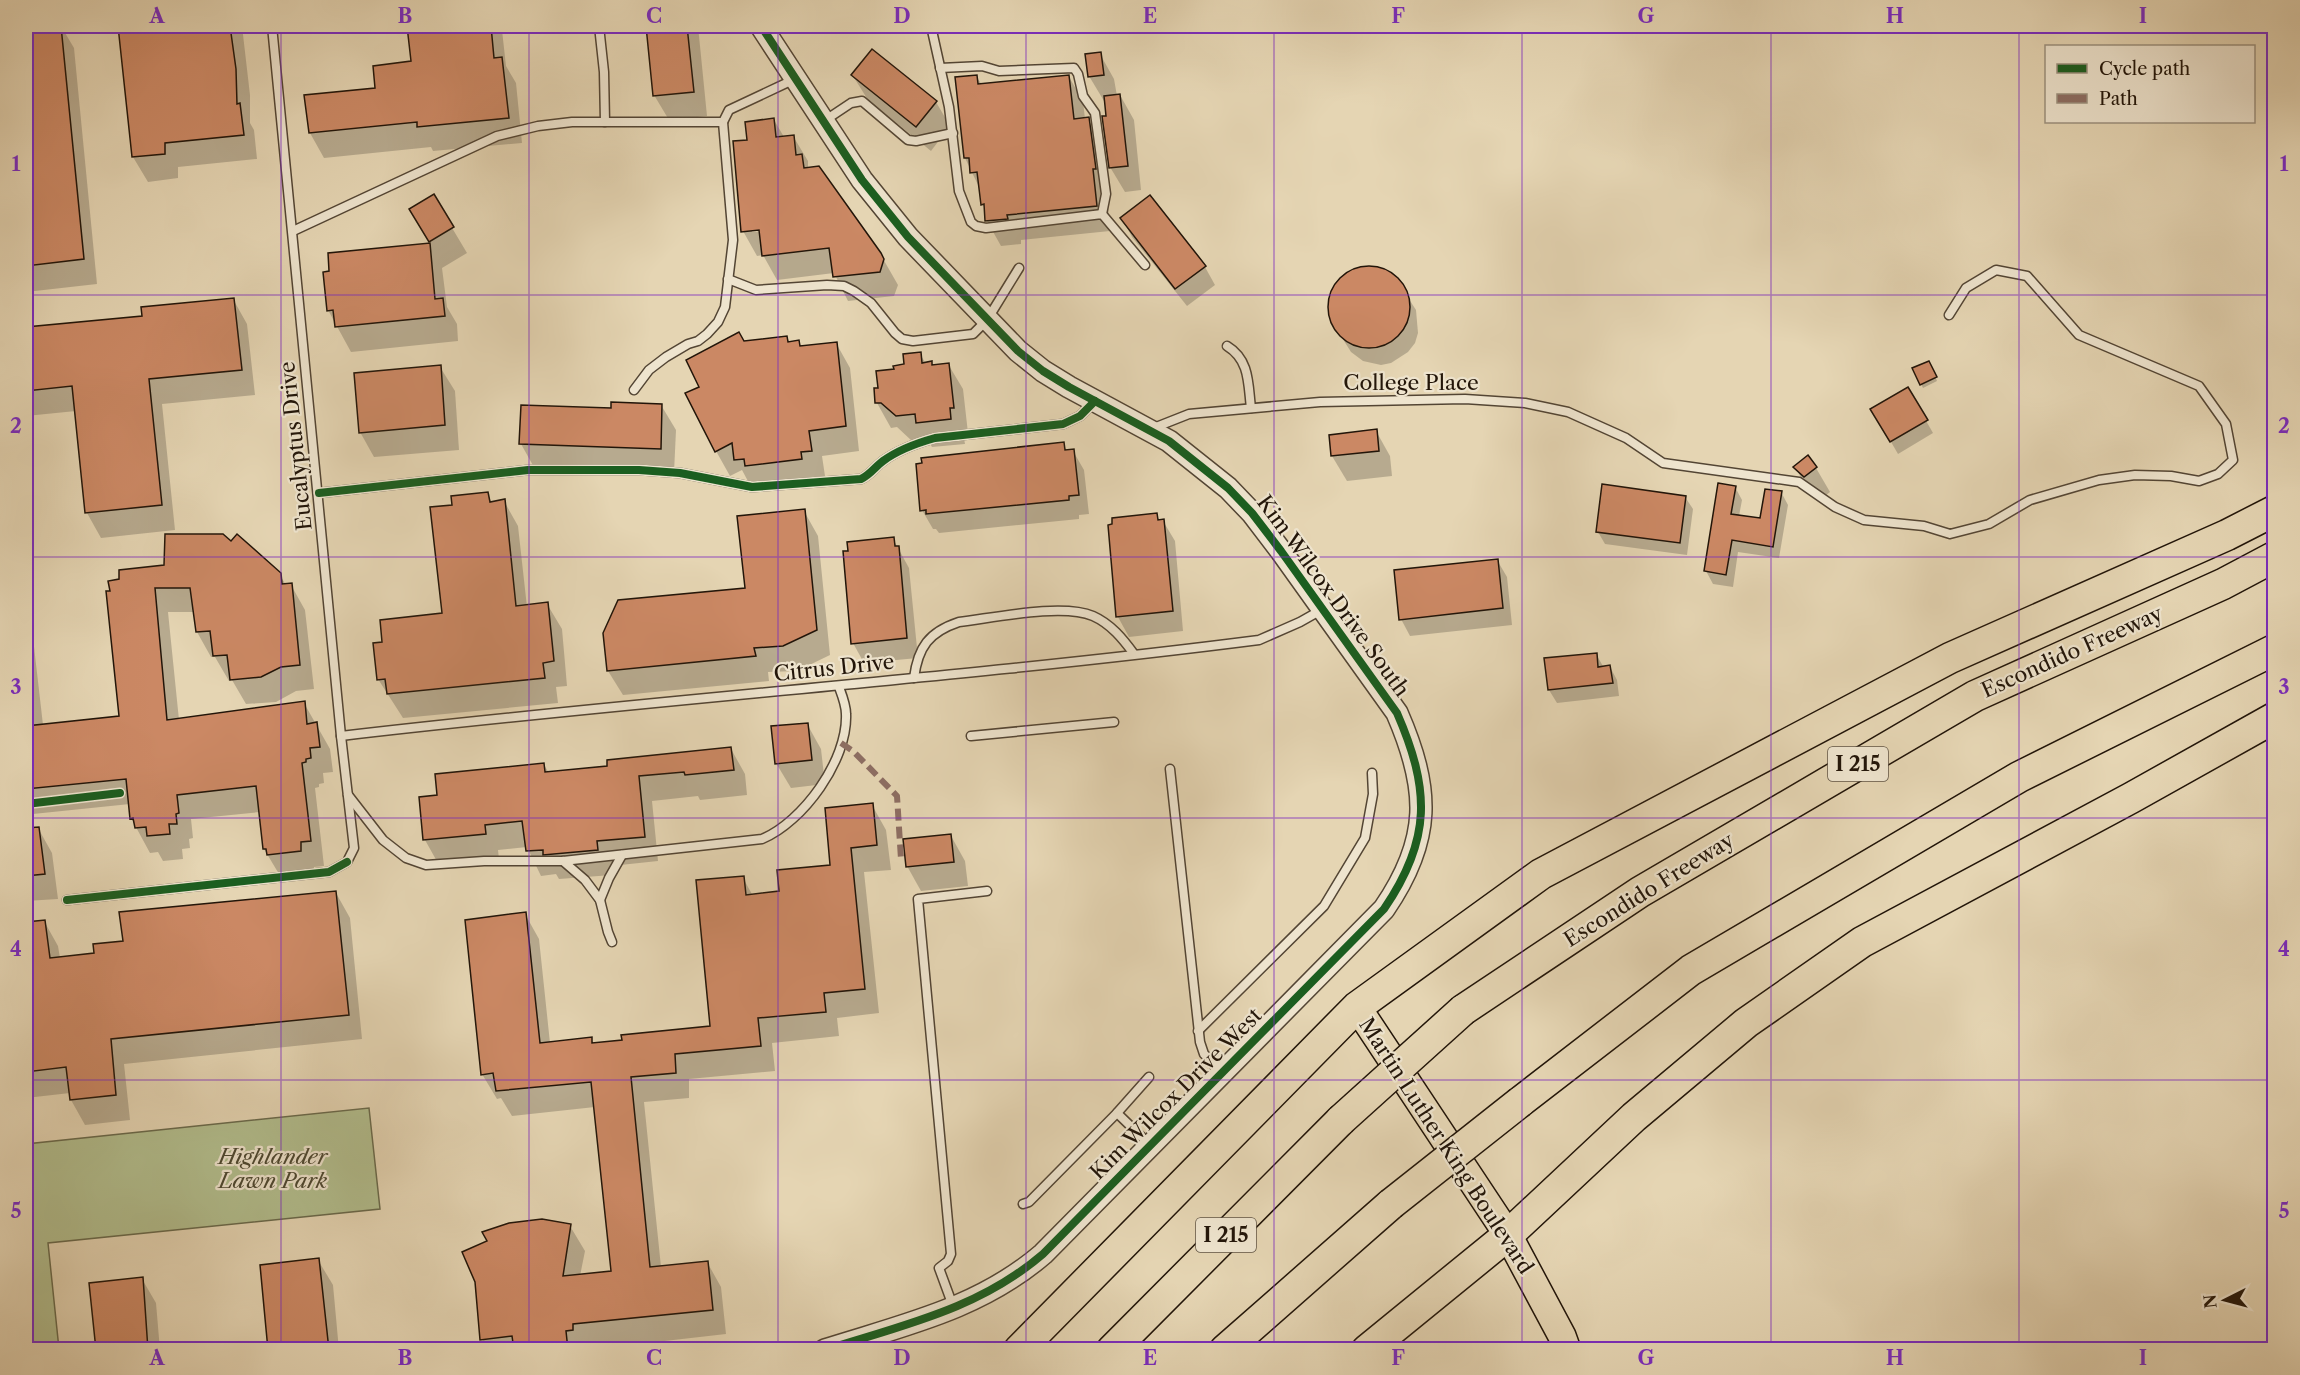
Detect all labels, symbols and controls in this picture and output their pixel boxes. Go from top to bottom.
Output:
text: A [148,4,165,28]
text: B [398,4,413,28]
text: C [646,4,662,28]
text: D [893,4,911,28]
text: E [1143,4,1157,28]
text: F [1391,4,1405,28]
text: G [1638,4,1655,28]
text: H [1886,4,1904,28]
text: I [2139,4,2147,28]
legend [2045,45,2255,123]
text: Cycle path [2099,58,2190,80]
text: Path [2099,88,2138,110]
text: 1 [12,152,21,176]
text: 1 [2280,152,2289,176]
street label: Eucalyptus Drive [274,360,317,532]
street label: College Place [1343,370,1479,395]
text: 2 [10,414,22,438]
text: 2 [2278,414,2290,438]
street label: Kim Wilcox Drive South [1252,490,1415,701]
street label: Escondido Freeway [1977,600,2166,703]
street label: Citrus Drive [772,649,895,686]
text: 3 [10,675,22,699]
text: 3 [2278,675,2290,699]
road number: I 215 [1828,747,1888,781]
street label: Escondido Freeway [1559,827,1739,952]
text: 4 [10,937,22,961]
text: 4 [2278,937,2290,961]
street label: Kim Wilcox Drive West [1085,1002,1267,1185]
street label: Martin Luther King Boulevard [1354,1013,1539,1279]
park label: Highlander Lawn Park [216,1144,329,1193]
text: 5 [10,1199,22,1223]
text: 5 [2278,1199,2290,1223]
road number: I 215 [1196,1218,1256,1252]
north arrow [2195,1270,2255,1330]
text: N [2199,1294,2221,1310]
text: A [148,1346,165,1370]
text: B [398,1346,413,1370]
text: C [646,1346,662,1370]
text: D [893,1346,911,1370]
text: E [1143,1346,1157,1370]
text: F [1391,1346,1405,1370]
text: G [1638,1346,1655,1370]
text: H [1886,1346,1904,1370]
text: I [2139,1346,2147,1370]

